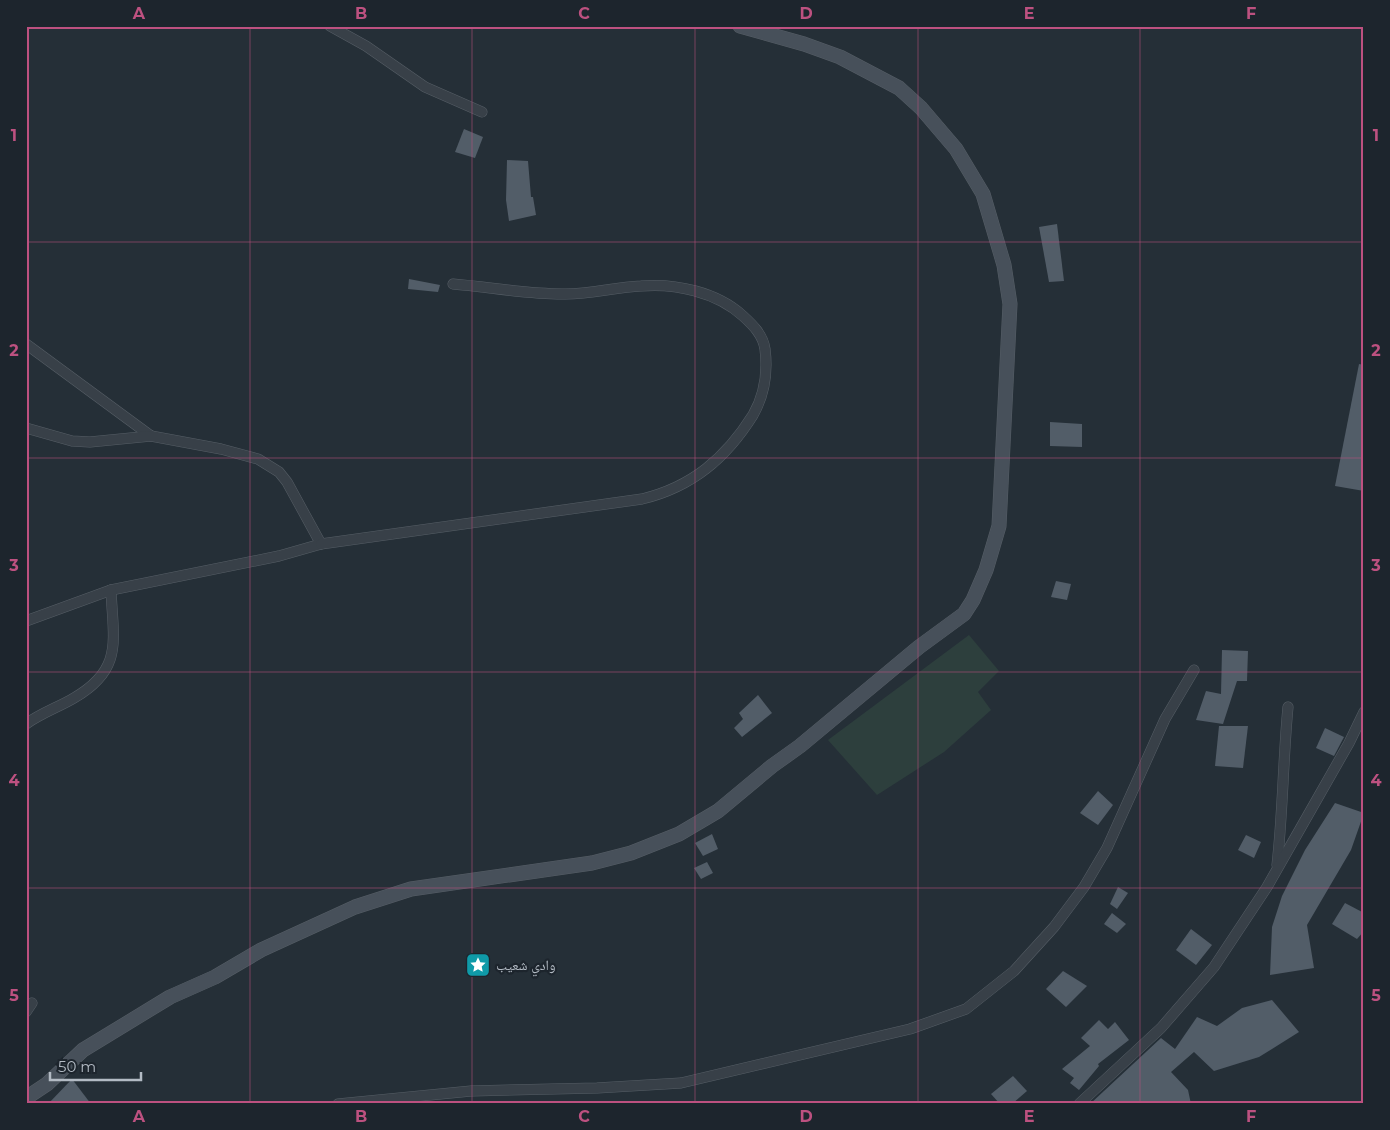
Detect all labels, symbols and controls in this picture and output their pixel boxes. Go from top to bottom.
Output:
text: A [132,4,146,23]
text: B [355,4,367,23]
text: C [578,4,590,23]
text: D [799,4,813,23]
text: E [1024,4,1034,23]
text: F [1246,4,1256,23]
text: 1 [11,126,17,145]
text: 1 [1373,126,1379,145]
text: 2 [9,341,19,360]
text: 2 [1371,341,1381,360]
text: 3 [8,556,19,575]
text: 3 [1370,556,1381,575]
text: 4 [8,771,20,790]
text: 4 [1370,771,1382,790]
place icon: وادي شعيب [465,952,491,978]
place label: وادي شعيب [496,956,556,977]
text: 5 [9,986,19,1005]
text: 5 [1371,986,1381,1005]
scale bar [50,1050,141,1082]
text: 50 m [58,1057,96,1076]
text: A [132,1107,146,1126]
text: B [355,1107,367,1126]
text: C [578,1107,590,1126]
text: D [799,1107,813,1126]
text: E [1024,1107,1034,1126]
text: F [1246,1107,1256,1126]

